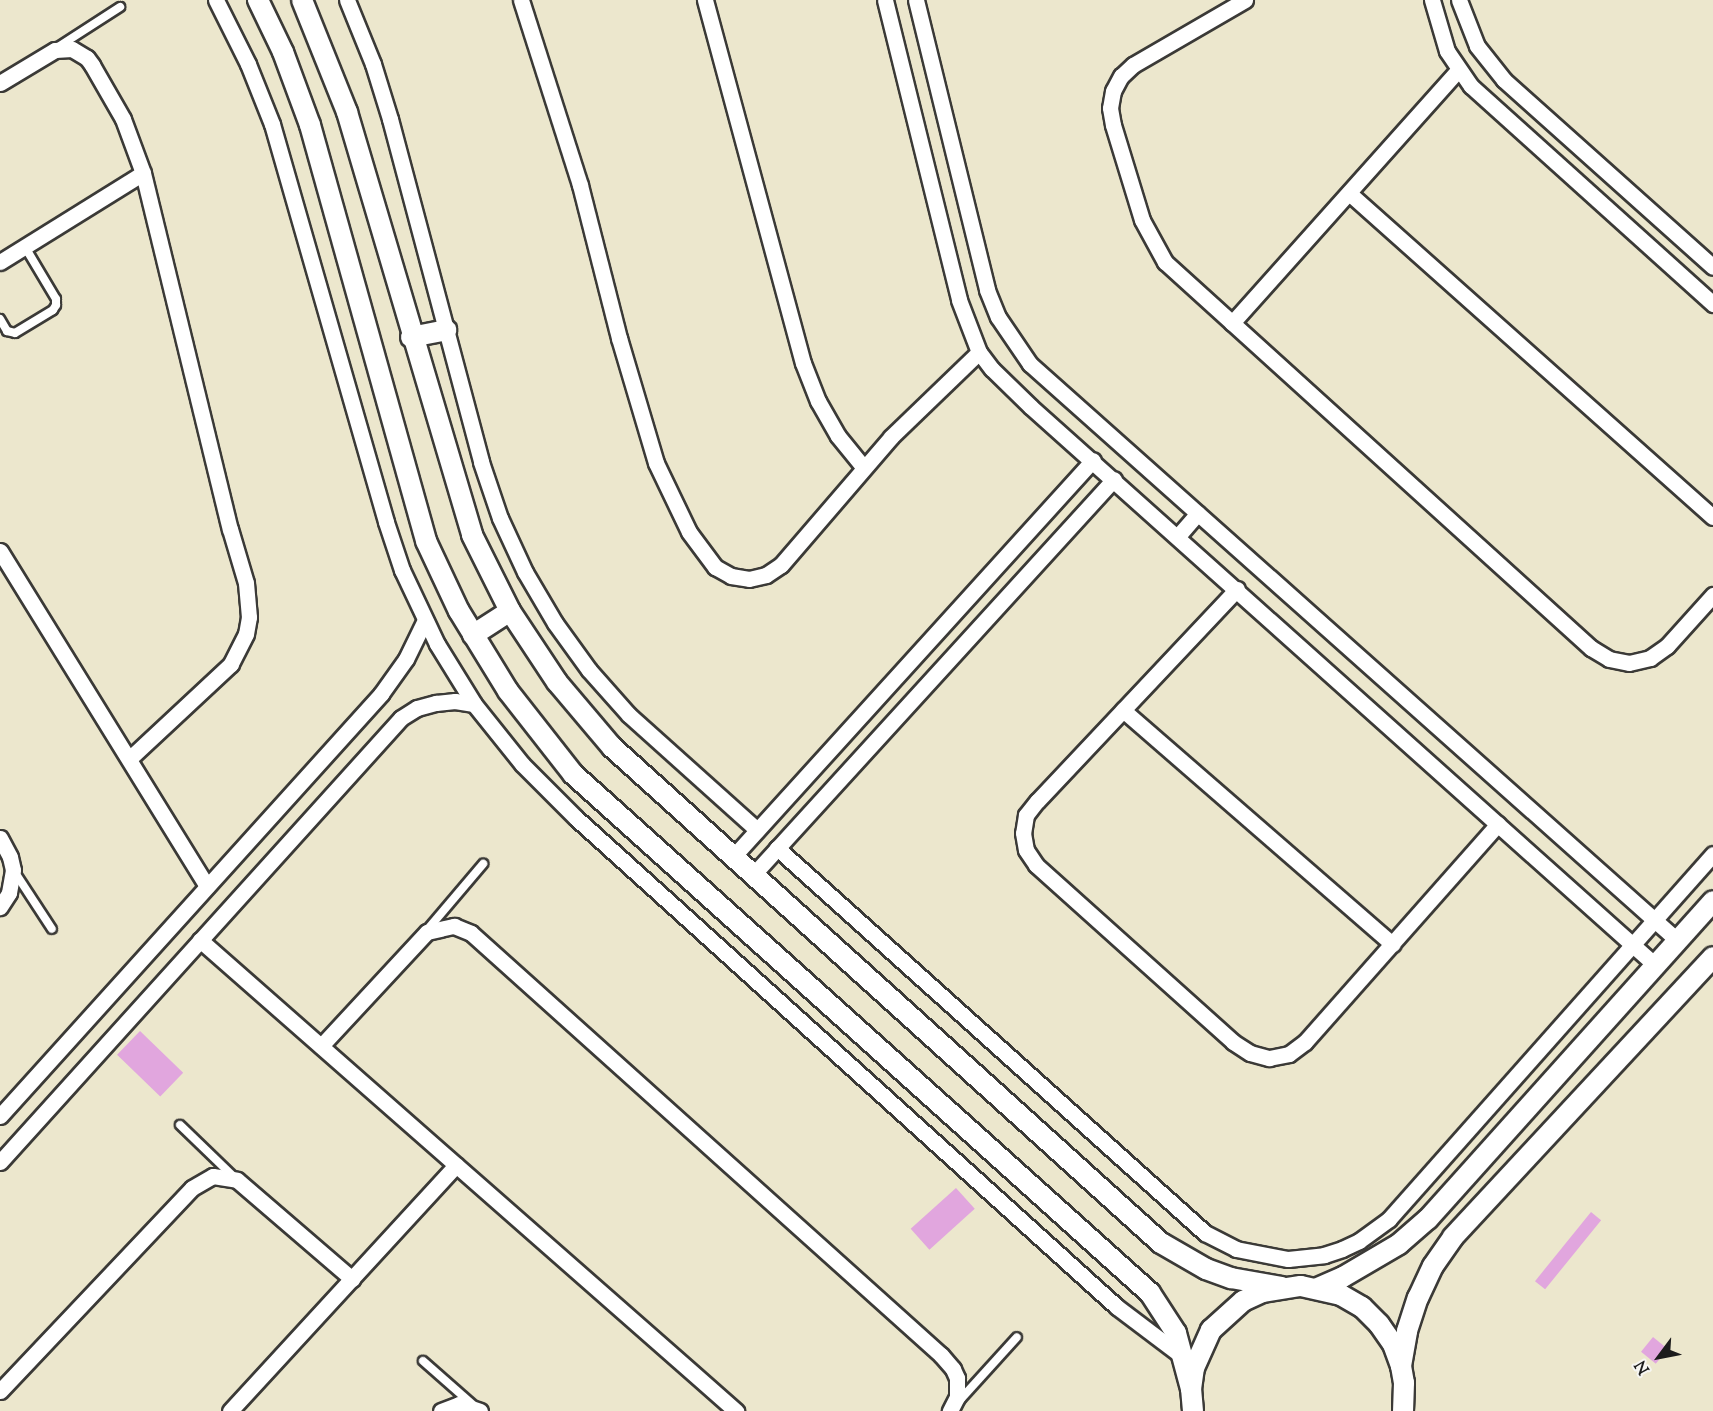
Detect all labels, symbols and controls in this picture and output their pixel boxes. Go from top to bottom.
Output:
north arrow [1629,1327,1689,1387]
text: N [1630,1355,1656,1378]

